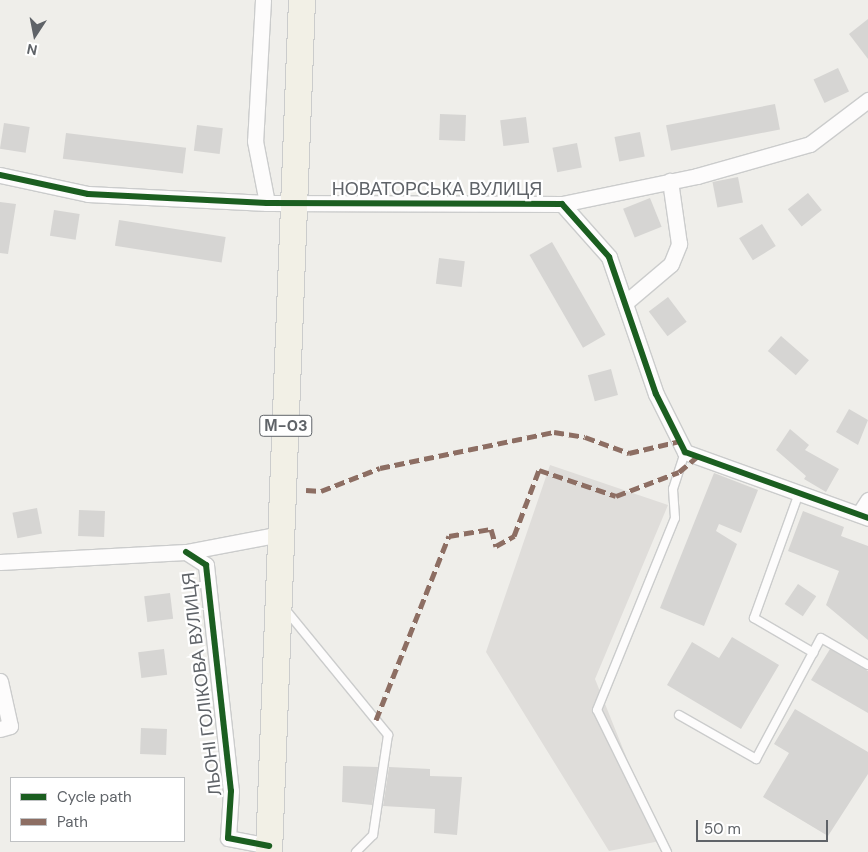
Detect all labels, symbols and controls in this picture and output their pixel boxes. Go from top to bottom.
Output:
north arrow [10,10,60,60]
text: N [25,40,39,60]
street label: НОВАТОРСЬКА ВУЛИЦЯ [332,178,542,200]
road number: М-03 [258,412,314,440]
street label: ЛЬОНІ ГОЛІКОВА ВУЛИЦЯ [178,571,226,797]
legend [10,777,185,842]
text: Cycle path [57,787,132,807]
scale bar [698,810,830,842]
text: Path [57,812,88,832]
text: 50 m [704,819,741,839]

